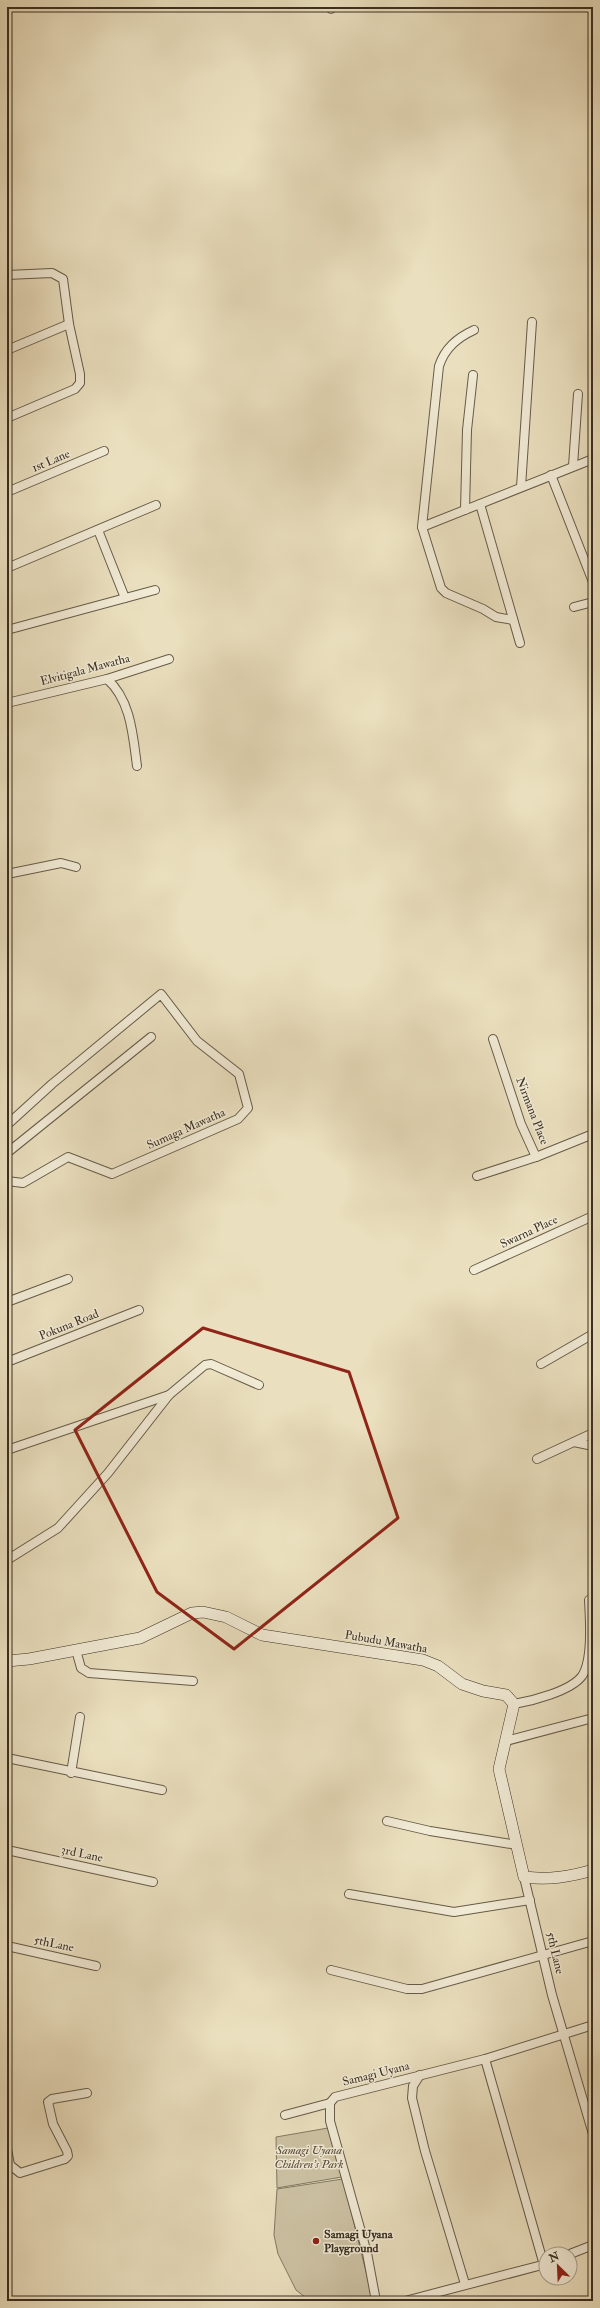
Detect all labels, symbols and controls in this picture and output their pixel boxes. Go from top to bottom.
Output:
street label: 1st Lane [30,446,72,476]
street label: Elvitigala Mawatha [39,651,132,689]
street label: Nirmana Place [512,1075,552,1147]
street label: Sumaga Mawatha [144,1105,228,1153]
street label: Swarna Place [498,1212,560,1252]
street label: Pokuna Road [37,1306,101,1344]
street label: Pubudu Mawatha [344,1627,430,1657]
street label: 3rd Lane [60,1842,104,1866]
street label: 5th Lane [543,1930,567,1976]
street label: 5thLane [33,1932,75,1956]
street label: Samagi Uyana [341,2058,412,2090]
park label: Samagi Uyana Children's Park [275,2143,343,2172]
place label: Samagi Uyana Playground [324,2227,394,2256]
marker: Samagi Uyana Playground [311,2236,321,2246]
north arrow [538,2246,578,2286]
text: N [546,2249,562,2266]

